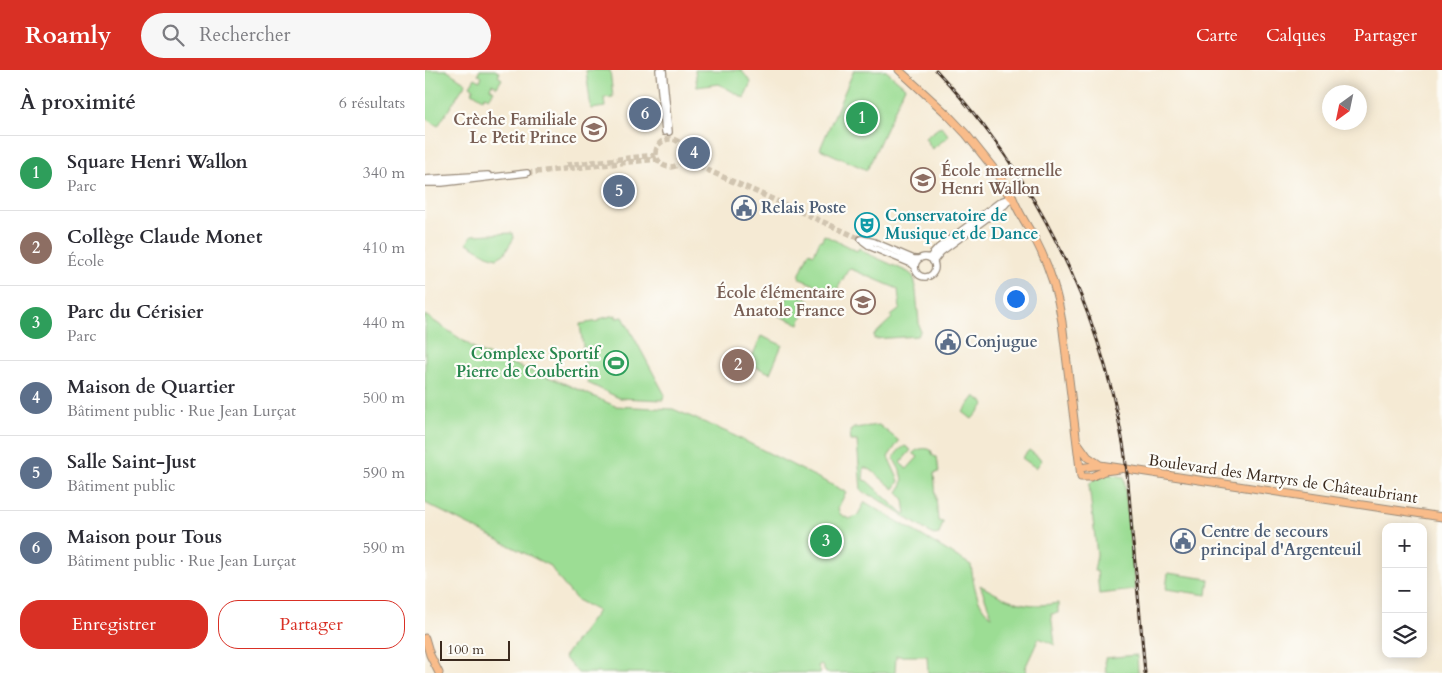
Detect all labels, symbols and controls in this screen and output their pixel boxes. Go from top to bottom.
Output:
search box [141,13,491,58]
text: Roamly [25,19,111,52]
icon: search [159,21,187,49]
text: Rechercher [199,22,290,48]
text: Carte [1196,23,1238,48]
text: Calques [1266,23,1326,48]
text: Partager [1354,23,1417,48]
north arrow [1322,85,1367,130]
text: À proximité [20,88,136,117]
text: 6 résultats [339,92,405,114]
pin: 6 [629,95,661,133]
pin: 1 [846,99,878,137]
place label: Crèche Familiale Le Petit Prince [453,109,577,149]
school or university icon: Crèche Familiale Le Petit Prince [581,116,607,142]
pin: 4 [678,134,710,172]
text: Square Henri Wallon [67,149,248,175]
place label: École maternelle Henri Wallon [941,159,1063,200]
text: 1 [32,162,40,184]
text: 340 m [363,162,405,184]
school or university icon: École maternelle Henri Wallon [910,167,936,193]
pin: 5 [603,172,635,210]
text: Parc [67,175,97,197]
public building icon: Relais Poste [731,195,757,221]
place label: Relais Poste [761,197,847,219]
place label: Conservatoire de Musique et de Dance [885,205,1039,245]
theatre icon: Conservatoire de Musique et de Dance [854,212,880,238]
text: Collège Claude Monet [67,224,262,250]
text: 2 [32,237,40,259]
text: 410 m [363,237,405,259]
text: École [67,250,104,272]
place label: École élémentaire Anatole France [716,281,845,322]
your location [1003,286,1029,312]
school or university icon: École élémentaire Anatole France [850,289,876,315]
text: Parc du Cérisier [67,299,203,325]
text: 3 [32,312,40,334]
text: 440 m [363,312,405,334]
text: Parc [67,325,97,347]
public building icon: Conjugue [935,329,961,355]
place label: Conjugue [965,331,1038,353]
place label: Complexe Sportif Pierre de Coubertin [456,343,602,383]
pin: 2 [722,346,754,384]
sports icon: Complexe Sportif Pierre de Coubertin [603,350,629,376]
text: Maison de Quartier [67,374,235,400]
text: 4 [32,387,40,409]
text: 500 m [363,387,405,409]
text: Bâtiment public · Rue Jean Lurçat [67,400,296,422]
text: Salle Saint-Just [67,449,196,475]
street label: Boulevard des Martyrs de Châteaubriant [1147,449,1419,509]
text: 5 [32,462,40,484]
text: 590 m [363,462,405,484]
text: Bâtiment public [67,475,175,497]
place label: Centre de secours principal d'Argenteuil [1201,521,1362,561]
pin: 3 [810,522,842,560]
map controls [1382,523,1427,658]
button: + [1382,523,1427,568]
text: Maison pour Tous [67,524,222,550]
public building icon: Centre de secours principal d'Argenteuil [1170,528,1196,554]
text: 6 [32,537,40,559]
text: 590 m [363,537,405,559]
text: Bâtiment public · Rue Jean Lurçat [67,550,296,572]
button: − [1382,568,1427,613]
button: Enregistrer [20,600,208,649]
button: Partager [218,600,405,649]
button: layers [1382,613,1427,658]
scale bar [440,638,510,661]
text: 100 m [447,640,484,659]

